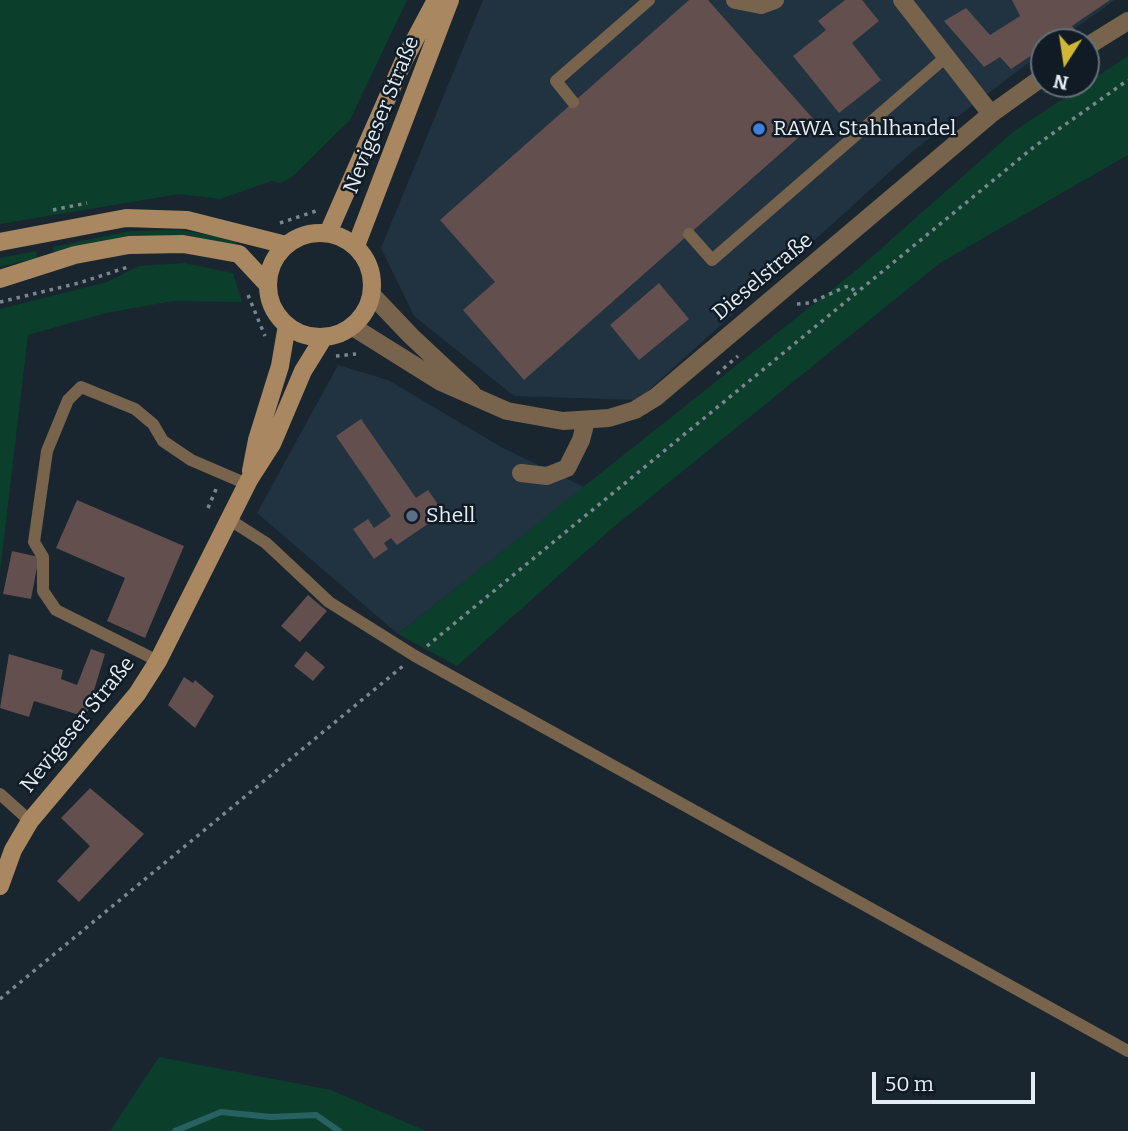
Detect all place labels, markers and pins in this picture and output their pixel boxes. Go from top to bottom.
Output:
place label: RAWA Stahlhandel [773,116,956,142]
marker: RAWA Stahlhandel [751,121,767,137]
place label: Shell [426,503,475,529]
marker: Shell [404,508,420,524]

